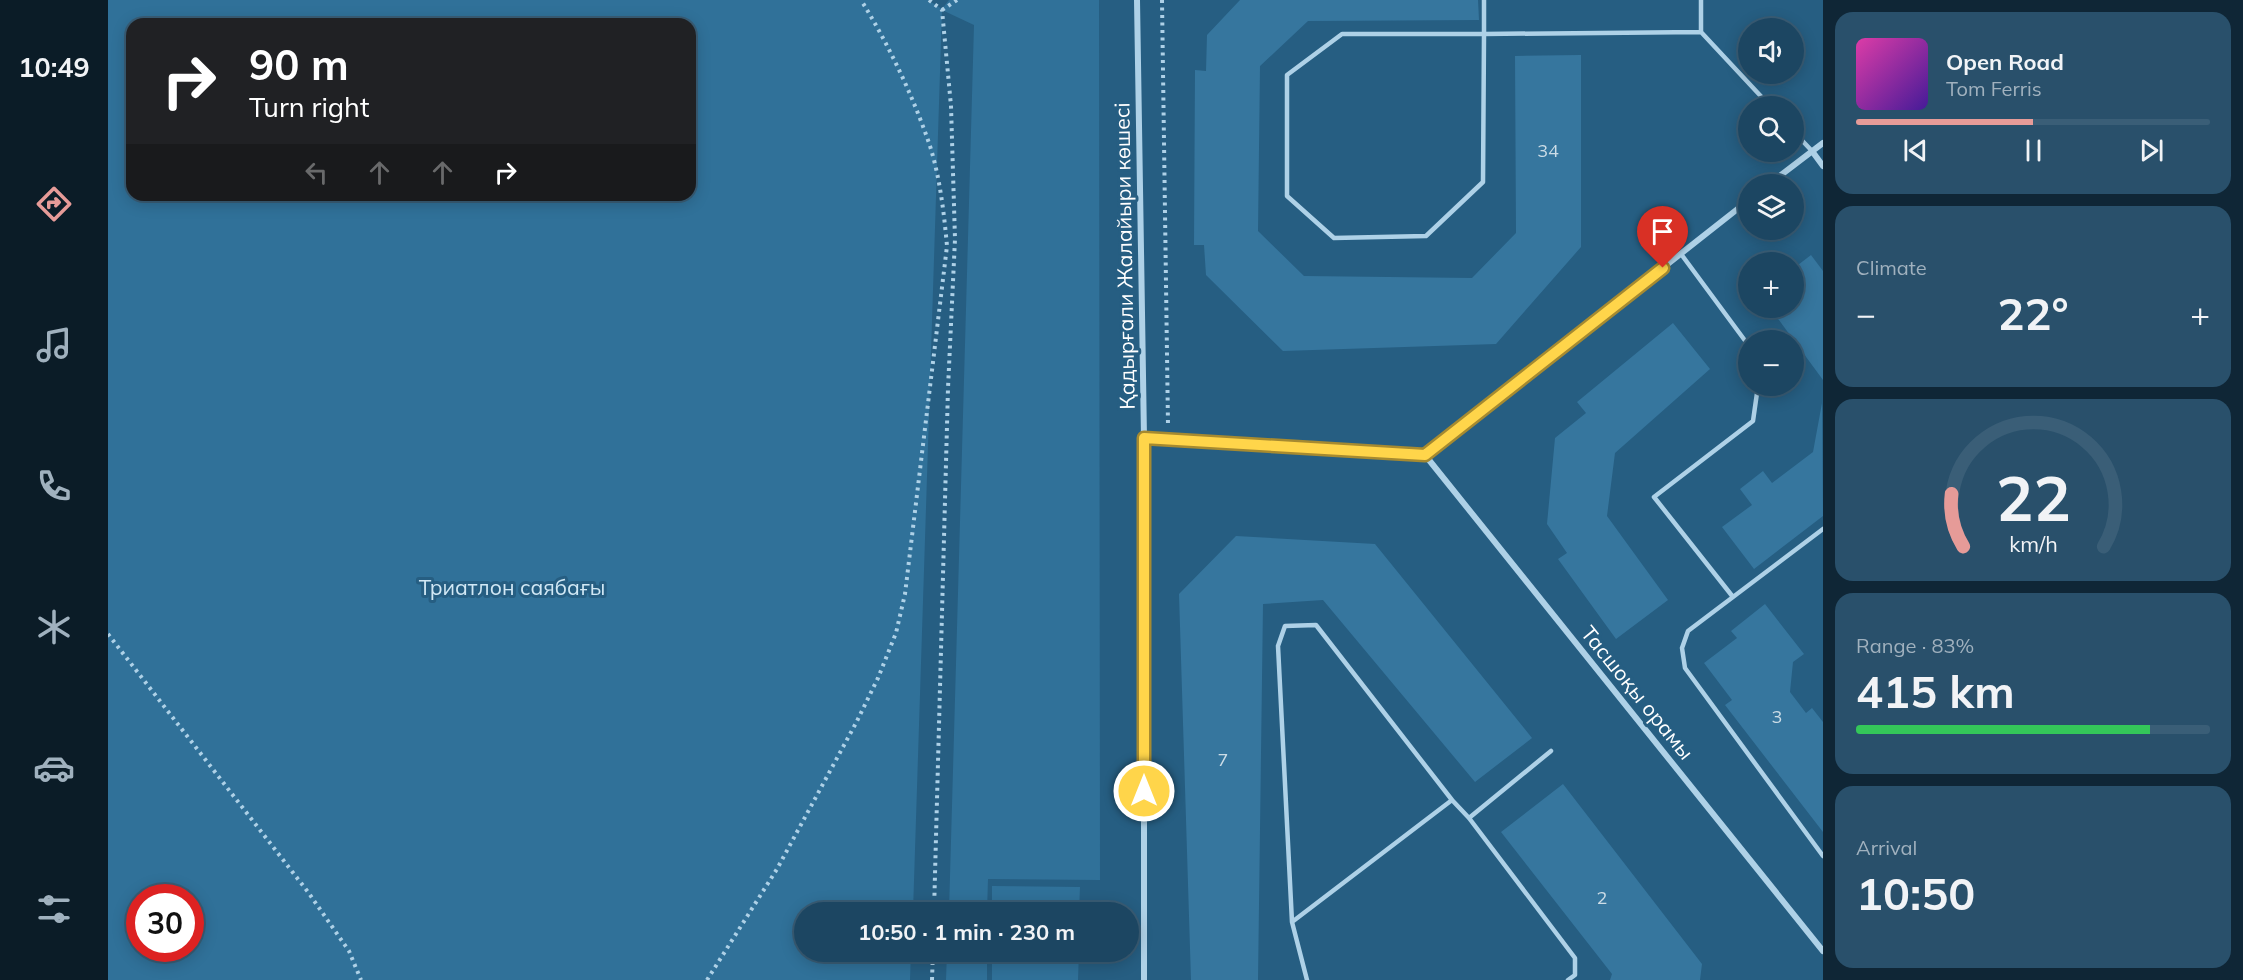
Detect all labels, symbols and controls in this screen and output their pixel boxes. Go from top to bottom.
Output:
map controls [1738,18,1804,396]
button: sound [1738,18,1804,84]
text: 90 m [249,38,349,91]
icon: right [150,42,228,120]
text: Open Road [1946,48,2064,76]
text: 10:49 [18,50,90,84]
text: Tom Ferris [1946,76,2042,101]
text: Turn right [249,90,369,124]
button: search [1738,96,1804,162]
street label: Қадырғали Жалайыри көшесі [1108,102,1140,410]
icon: previous [1899,134,1932,167]
icon: pause [2017,134,2050,167]
icon: next [2135,134,2168,167]
house number: 34 [1537,139,1559,162]
icon: left [300,156,333,189]
icon: ahead [363,156,396,189]
icon: ahead [426,156,459,189]
icon: right [489,156,522,189]
button: layers [1738,174,1804,240]
icon: directions [33,183,75,225]
pin [1637,206,1688,268]
icon: arrive [1646,215,1679,248]
button: + [1738,252,1804,318]
text: Climate [1856,255,1927,280]
text: 22° [1997,285,2069,341]
text: − [1856,293,1876,334]
text: + [2190,293,2210,334]
icon: music [33,324,75,366]
button: − [1738,330,1804,396]
text: 22 [1996,458,2070,537]
icon: phone [33,465,75,507]
text: km/h [2009,530,2057,557]
park label: Триатлон саябағы [419,574,605,600]
icon: climate [33,606,75,648]
street label: Тасшоқы орамы [1576,620,1700,765]
text: Range · 83% [1856,633,1974,658]
text: 415 km [1856,663,2015,719]
house number: 3 [1772,705,1782,728]
icon: car [33,747,75,789]
house number: 7 [1218,748,1228,771]
position arrow [1112,759,1176,823]
text: Arrival [1856,835,1917,860]
text: 10:50 [1856,865,1975,921]
speed limit sign: 30 [126,884,204,962]
house number: 2 [1597,886,1607,909]
icon: filters [33,888,75,930]
text: 10:50 · 1 min · 230 m [858,918,1075,946]

